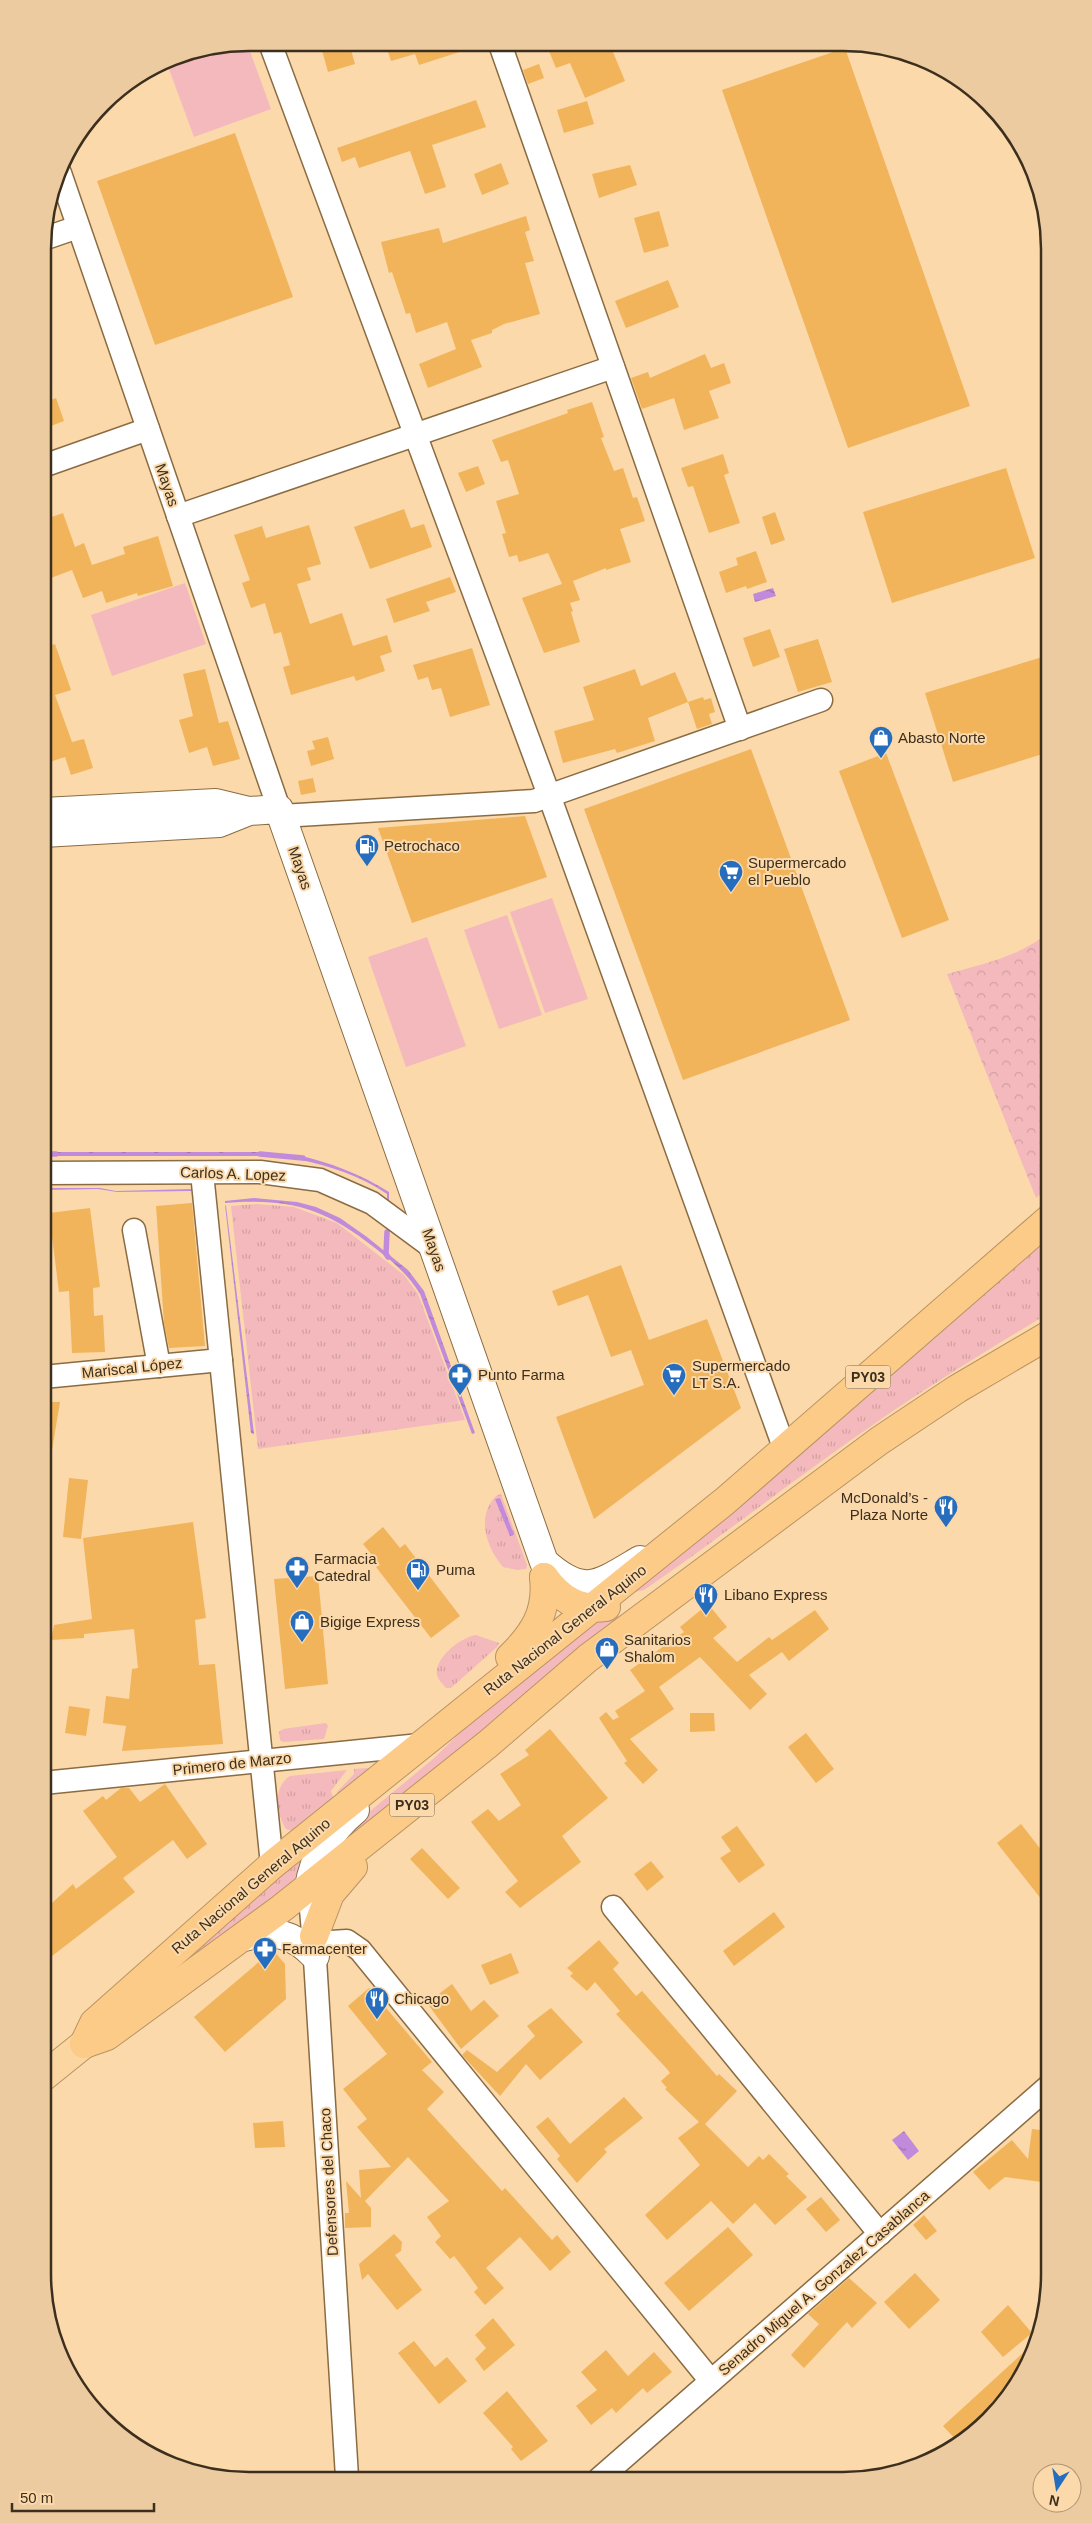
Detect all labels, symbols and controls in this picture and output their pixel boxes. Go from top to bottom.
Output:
street label: Mayas [152,461,183,508]
shop icon: Abasto Norte [868,725,894,759]
place label: Abasto Norte [898,729,986,746]
fuel station icon: Petrochaco [354,833,380,867]
place label: Petrochaco [384,837,460,854]
street label: Mayas [285,844,316,891]
place label: Supermercado el Pueblo [748,854,846,888]
supermarket icon: Supermercado el Pueblo [718,859,744,893]
street label: Carlos A. Lopez [180,1163,286,1184]
street label: Mayas [419,1226,450,1273]
street label: Mariscal López [81,1354,183,1381]
place label: Supermercado LT S.A. [692,1357,790,1391]
pharmacy icon: Punto Farma [447,1362,473,1396]
supermarket icon: Supermercado LT S.A. [661,1362,687,1396]
road number: PY03 [846,1365,890,1388]
place label: Punto Farma [478,1366,565,1383]
place label: McDonald’s - Plaza Norte [841,1489,928,1523]
restaurant icon: McDonald’s - Plaza Norte [933,1494,959,1528]
place label: Farmacia Catedral [314,1550,377,1584]
pharmacy icon: Farmacia Catedral [284,1555,310,1589]
fuel station icon: Puma [405,1557,431,1591]
place label: Puma [436,1561,476,1578]
street label: Ruta Nacional General Aquino [480,1561,649,1698]
restaurant icon: Libano Express [693,1582,719,1616]
place label: Libano Express [724,1586,827,1603]
shop icon: Bigige Express [289,1609,315,1643]
place label: Bigige Express [320,1613,420,1630]
place label: Sanitarios Shalom [624,1631,691,1665]
shop icon: Sanitarios Shalom [594,1636,620,1670]
street label: Primero de Marzo [172,1749,292,1778]
road number: PY03 [390,1794,434,1816]
street label: Ruta Nacional General Aquino [168,1814,333,1957]
pharmacy icon: Farmacenter [252,1936,278,1970]
place label: Farmacenter [282,1940,367,1957]
restaurant icon: Chicago [364,1986,390,2020]
place label: Chicago [394,1990,449,2007]
street label: Defensores del Chaco [316,2107,341,2257]
street label: Senadro Miguel A. Gonzalez Casablanca [715,2186,933,2379]
north arrow [1032,2463,1082,2513]
scale bar [12,2480,155,2512]
text: 50 m [20,2489,53,2506]
text: N [1048,2492,1061,2510]

